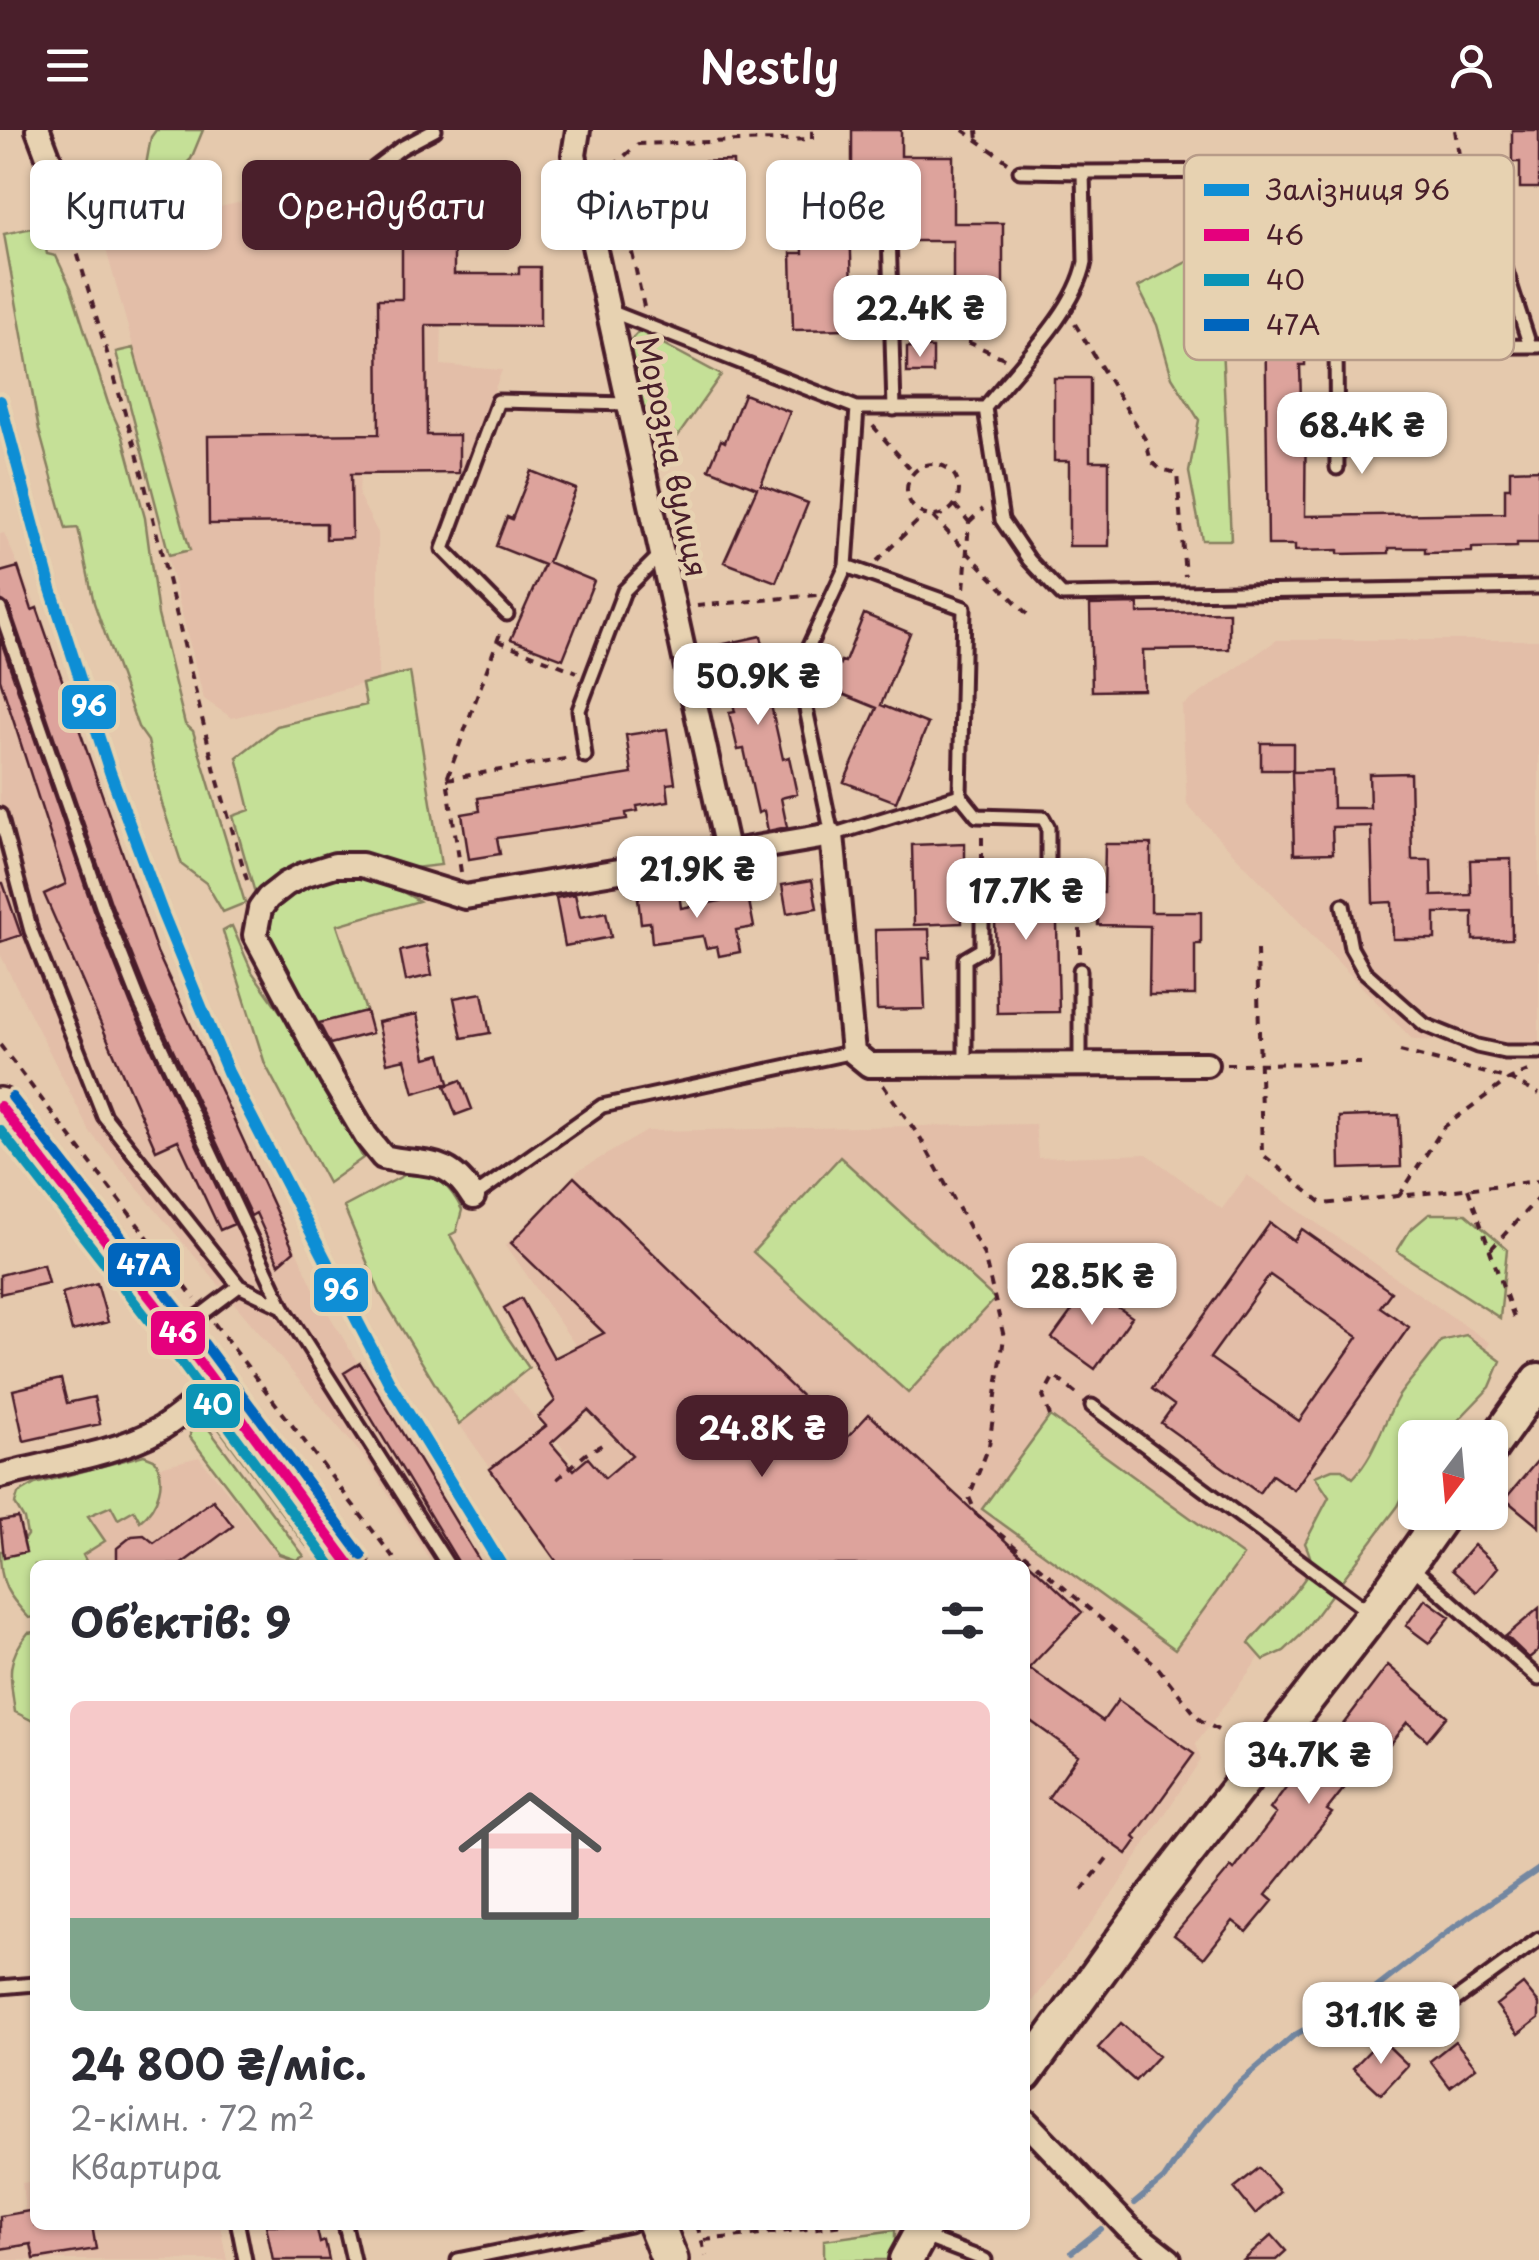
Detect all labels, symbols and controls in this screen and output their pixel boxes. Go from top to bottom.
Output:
text: Nestly [700,31,839,99]
icon: menu [40,38,95,93]
icon: person [1444,38,1499,93]
legend [1184,155,1514,360]
chip: Купити [30,160,222,250]
chip: Орендувати [242,160,521,250]
chip: Фільтри [541,160,746,250]
chip: Нове [766,160,921,250]
text: Залізниця 96 [1265,167,1450,210]
text: 46 [1266,212,1304,255]
text: 40 [1266,257,1305,300]
pin: 22.4K ₴ [828,275,1012,360]
text: 22.4K ₴ [855,283,985,331]
text: 47А [1266,302,1320,345]
street label: Морозна вулиця [626,332,721,581]
pin: 68.4K ₴ [1270,392,1454,477]
text: 68.4K ₴ [1299,400,1425,448]
pin: 50.9K ₴ [666,643,850,728]
text: 50.9K ₴ [696,651,820,699]
line badge: 96 [60,683,118,731]
text: 96 [71,683,107,726]
pin: 21.9K ₴ [605,836,789,921]
text: 21.9K ₴ [639,844,755,892]
pin: 17.7K ₴ [934,858,1118,943]
text: 17.7K ₴ [969,866,1083,914]
line badge: 47А [106,1241,182,1289]
text: 47А [116,1242,172,1285]
pin: 28.5K ₴ [1000,1243,1184,1328]
text: 28.5K ₴ [1030,1251,1155,1299]
line badge: 96 [312,1266,370,1314]
text: 96 [323,1267,359,1310]
line badge: 46 [149,1309,207,1357]
text: 46 [159,1310,198,1353]
line badge: 40 [184,1382,242,1430]
text: 40 [193,1382,233,1425]
pin: 24.8K ₴ [670,1395,854,1480]
text: 24.8K ₴ [698,1403,826,1451]
north arrow [1398,1420,1508,1530]
map controls [1398,1420,1508,1530]
text: Об’єктів: 9 [70,1589,291,1652]
icon: filters [935,1593,990,1648]
pin: 34.7K ₴ [1217,1722,1401,1807]
text: 34.7K ₴ [1247,1730,1371,1778]
icon: home [440,1766,620,1946]
pin: 31.1K ₴ [1289,1982,1473,2067]
text: 31.1K ₴ [1324,1990,1438,2038]
text: 24 800 ₴/міс. [70,2031,367,2094]
text: 2-кімн. · 72 m² [70,2094,315,2142]
text: Квартира [70,2142,221,2190]

